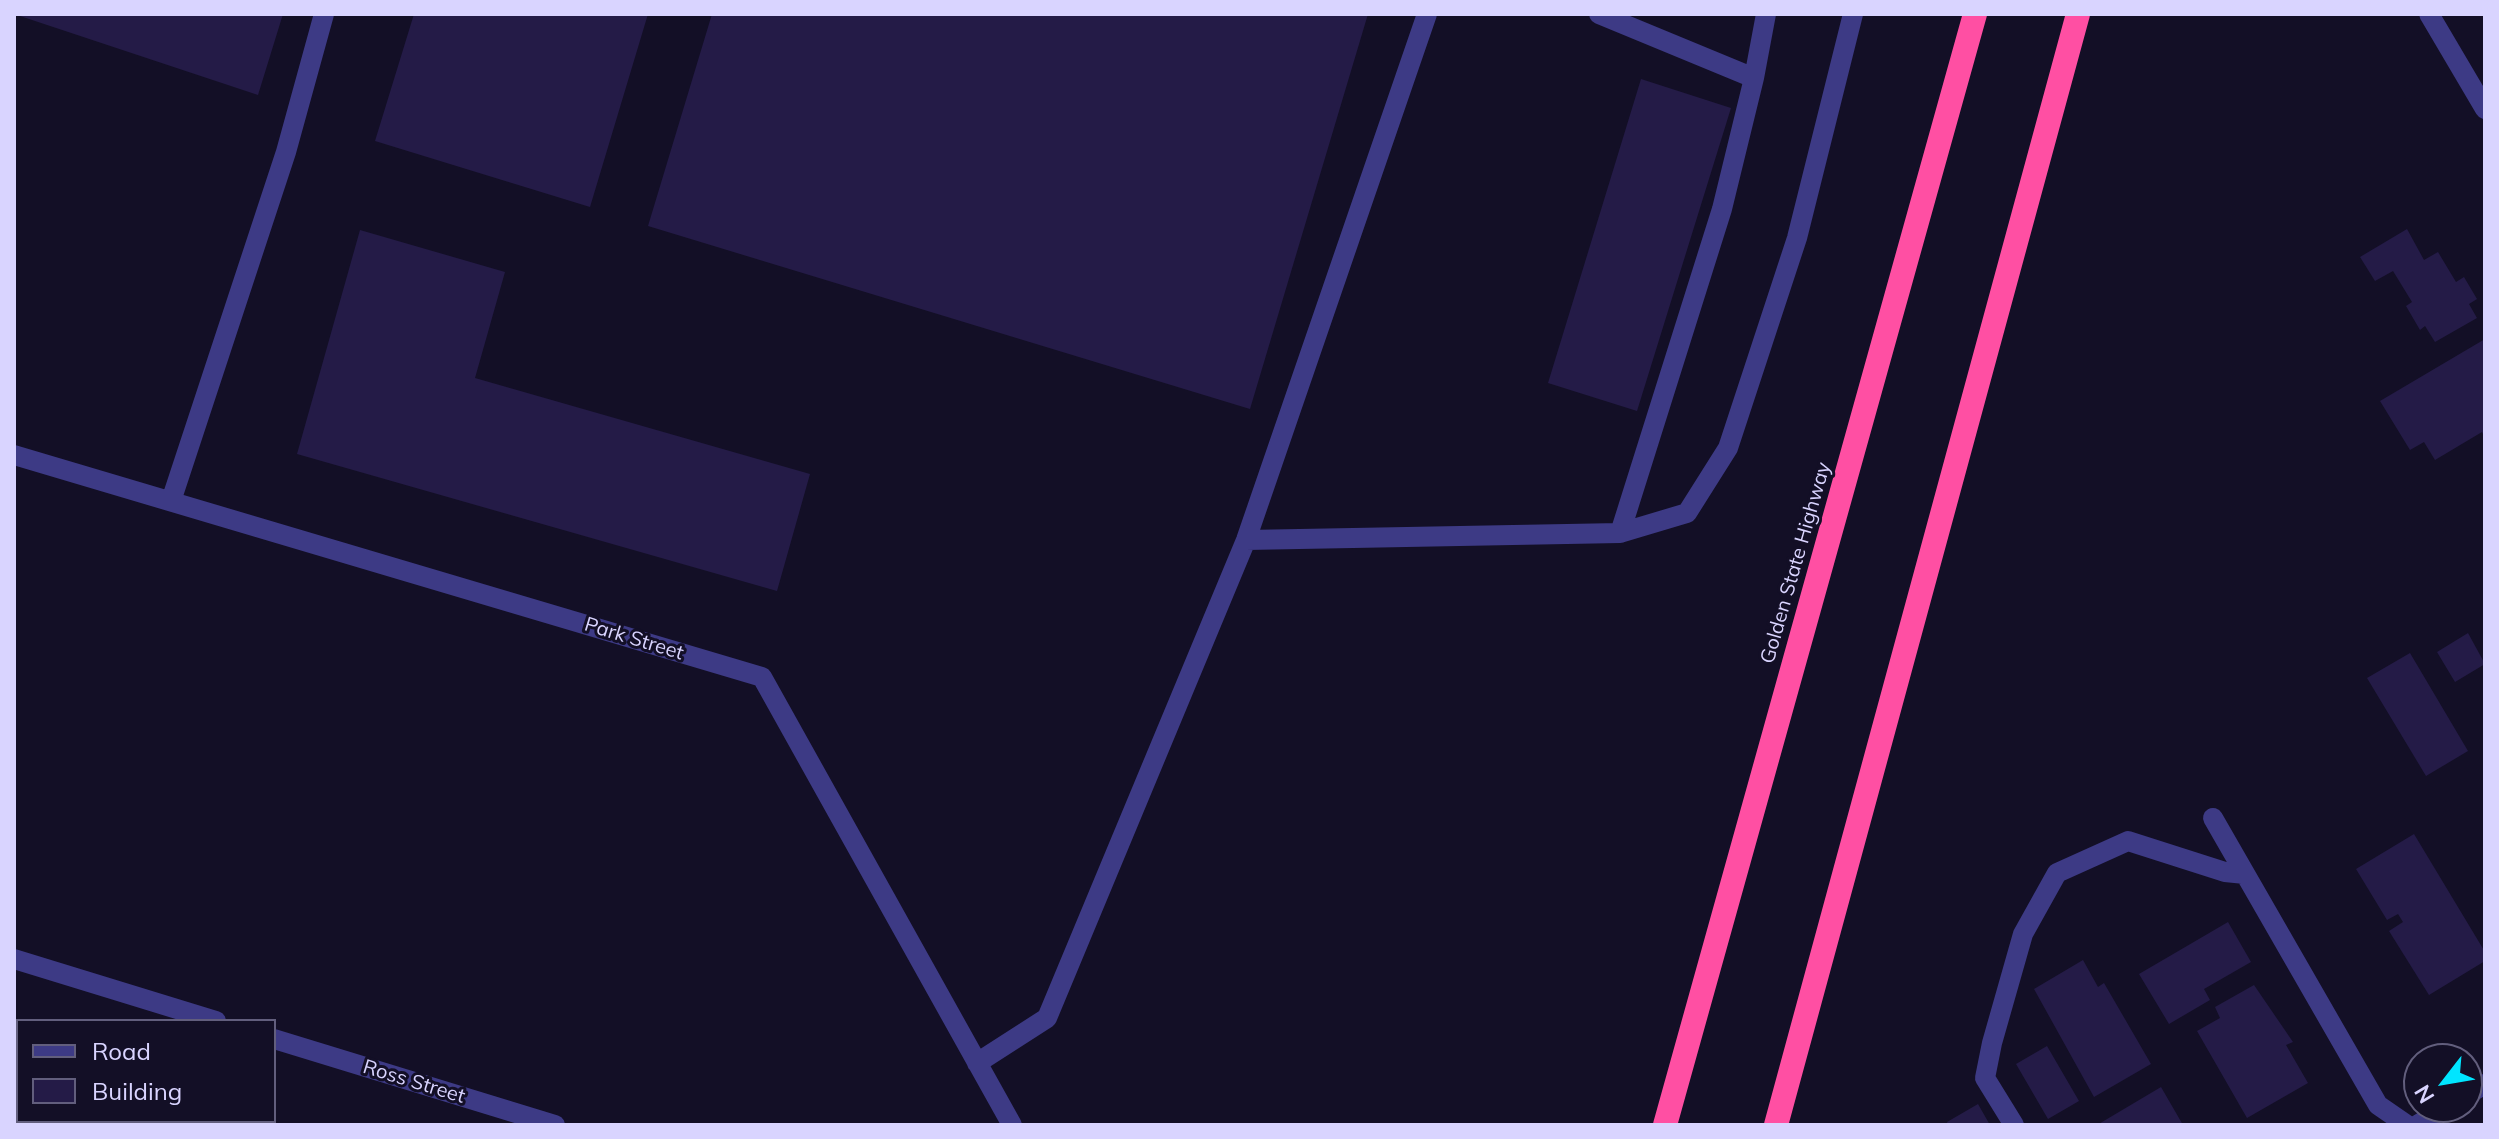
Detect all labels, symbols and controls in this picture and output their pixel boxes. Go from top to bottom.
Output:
street label: Golden State Highway [1756,459,1836,667]
street label: Park Street [581,613,687,665]
legend [16,1019,276,1123]
text: Road [92,1036,151,1066]
north arrow [2403,1043,2483,1123]
street label: Ross Street [360,1055,468,1109]
text: Building [92,1076,182,1106]
text: N [2408,1080,2440,1109]

